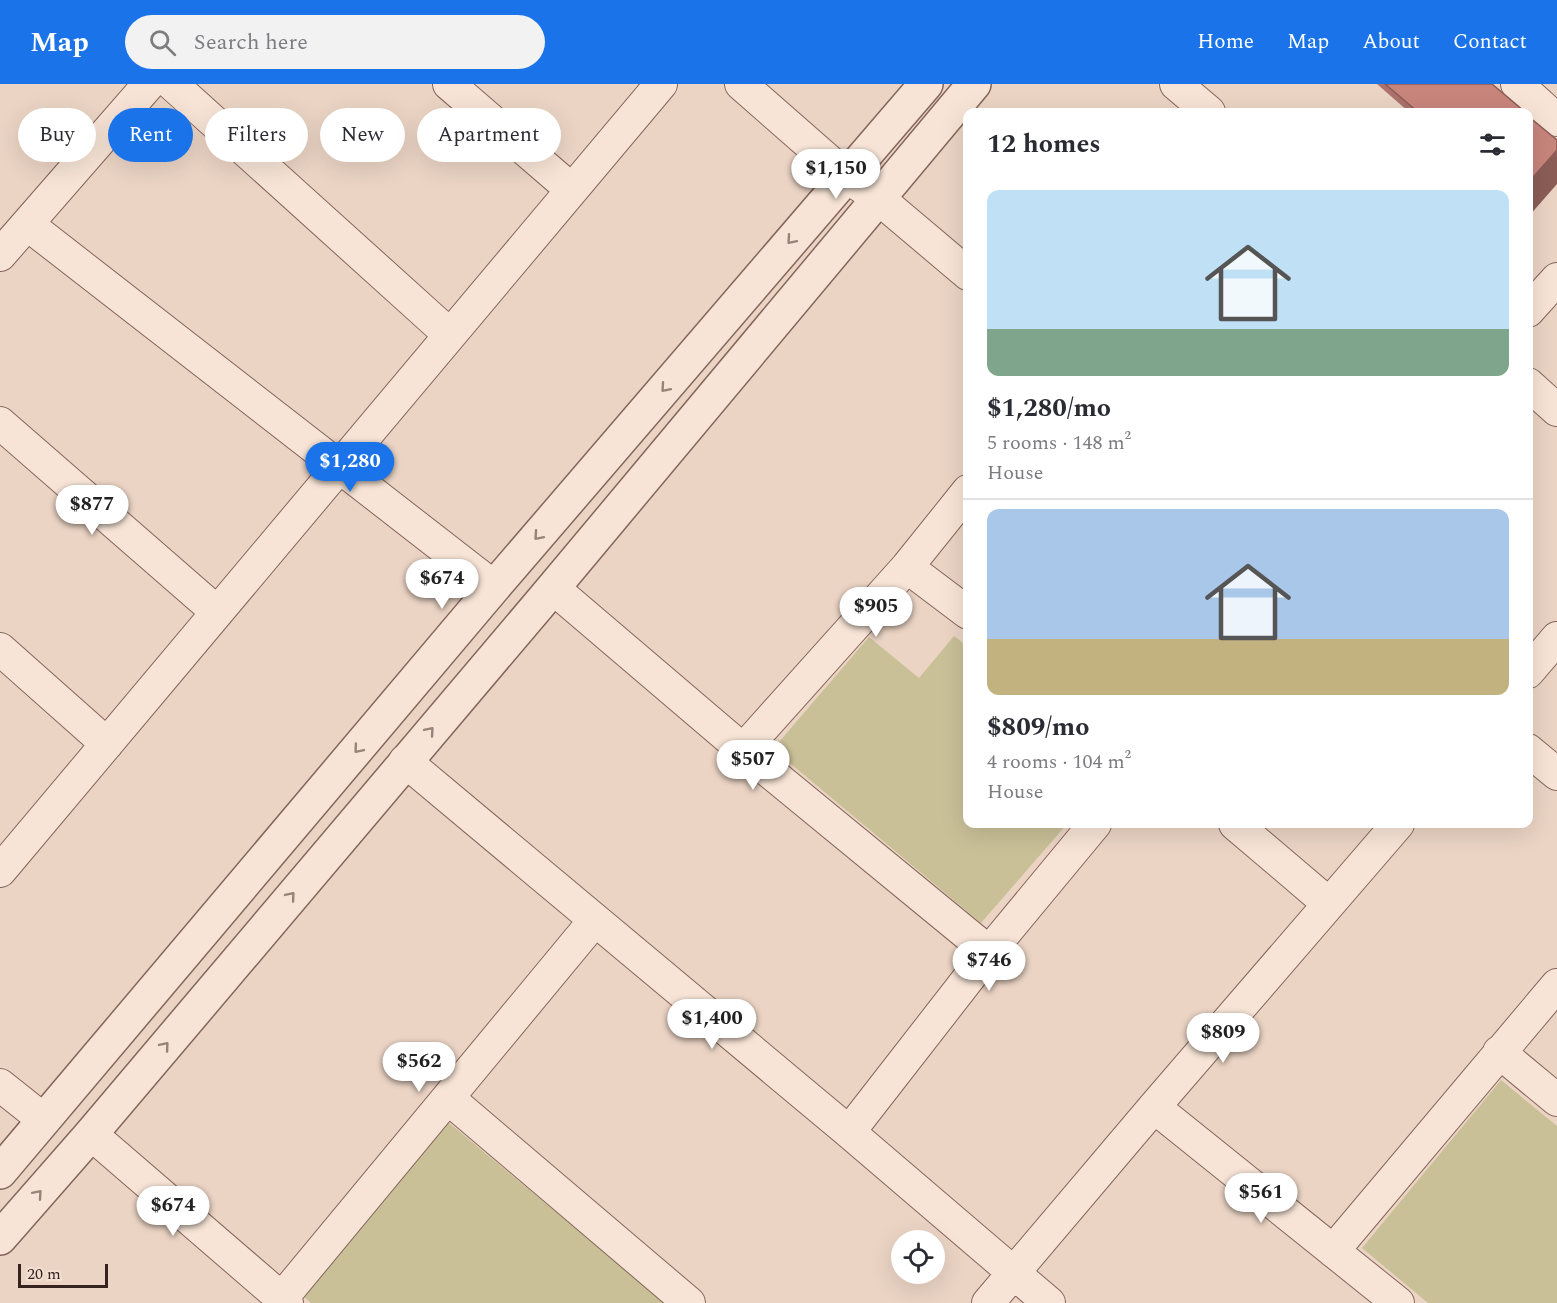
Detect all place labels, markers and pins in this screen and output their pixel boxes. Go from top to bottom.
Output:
pin: $1,150 [787,149,885,200]
pin: $1,280 [301,442,399,493]
pin: $877 [56,485,128,536]
pin: $674 [406,559,478,610]
pin: $905 [840,587,912,638]
pin: $507 [717,740,789,791]
pin: $746 [953,941,1025,992]
pin: $1,400 [663,999,761,1050]
pin: $809 [1187,1013,1259,1064]
pin: $562 [383,1042,455,1093]
pin: $561 [1225,1173,1297,1224]
pin: $674 [137,1186,209,1237]

